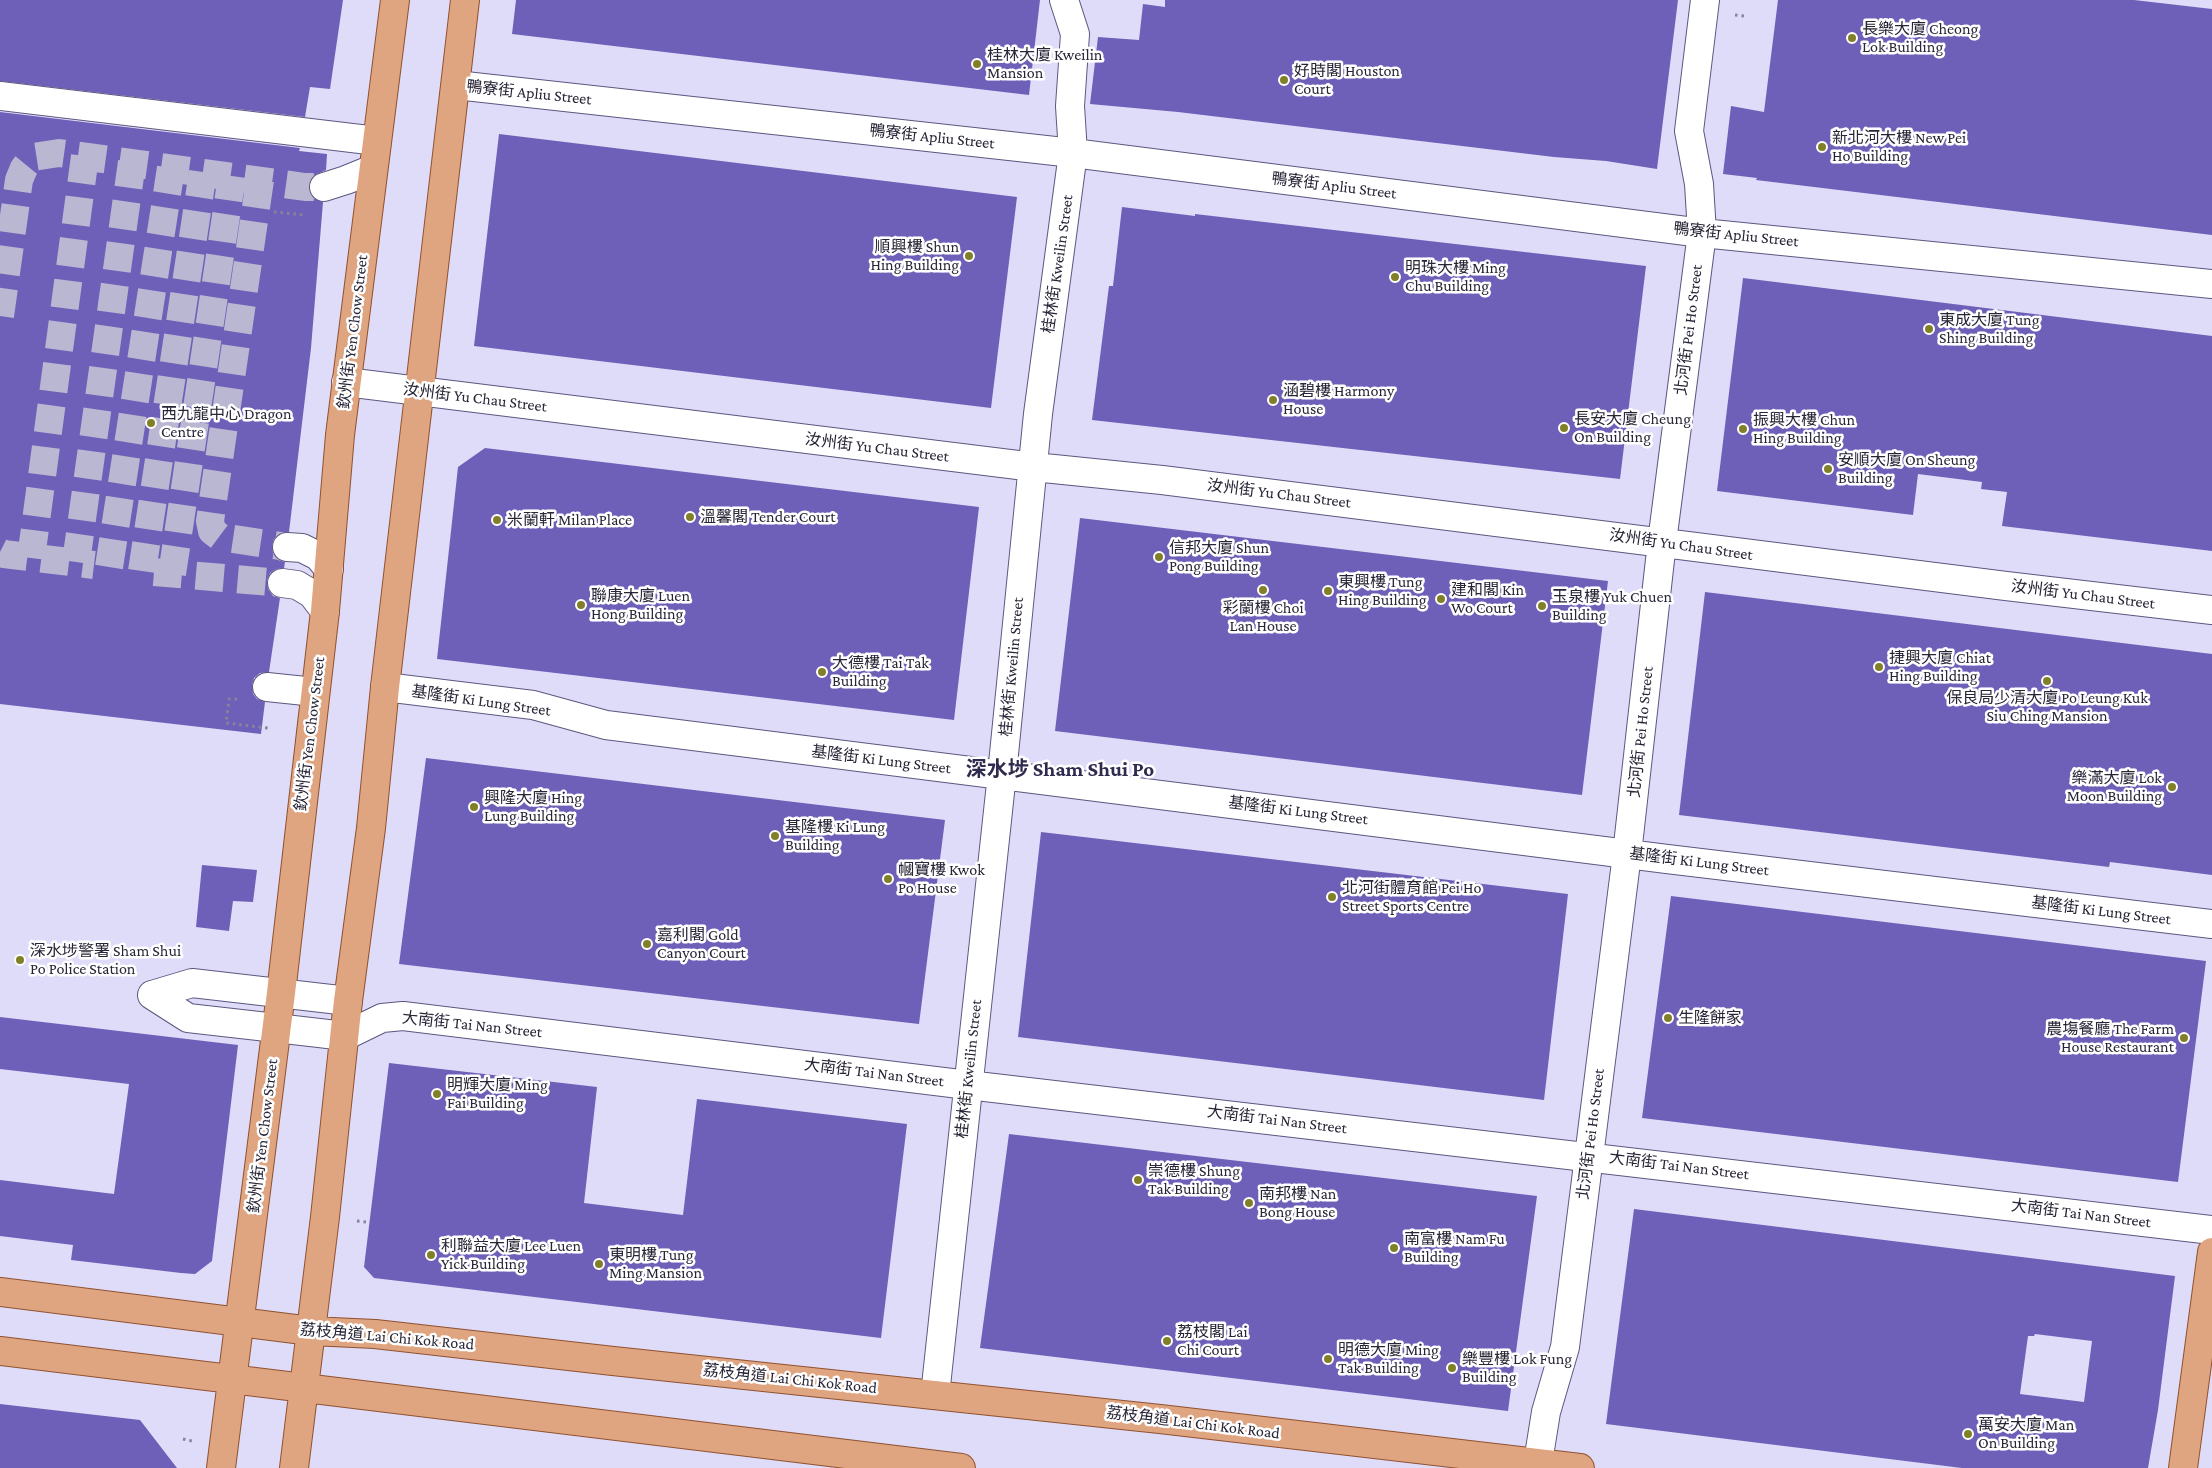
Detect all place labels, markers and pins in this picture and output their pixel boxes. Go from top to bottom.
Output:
place label: 長樂大廈 Cheong Lok Building [1862,19,1978,57]
marker: 長樂大廈 Cheong Lok Building [1846,32,1858,44]
place label: 桂林大廈 Kweilin Mansion [987,45,1102,83]
marker: 桂林大廈 Kweilin Mansion [971,58,983,70]
place label: 好時閣 Houston Court [1294,61,1400,99]
marker: 好時閣 Houston Court [1278,74,1290,86]
place label: 新北河大樓 New Pei Ho Building [1832,128,1966,166]
marker: 新北河大樓 New Pei Ho Building [1816,141,1828,153]
place label: 順興樓 Shun Hing Building [870,237,959,275]
marker: 順興樓 Shun Hing Building [963,250,975,262]
place label: 明珠大樓 Ming Chu Building [1405,258,1506,296]
marker: 明珠大樓 Ming Chu Building [1389,271,1401,283]
place label: 東成大廈 Tung Shing Building [1939,310,2039,348]
marker: 東成大廈 Tung Shing Building [1923,323,1935,335]
place label: 涵碧樓 Harmony House [1283,381,1394,419]
marker: 涵碧樓 Harmony House [1267,394,1279,406]
place label: 西九龍中心 Dragon Centre [161,404,292,442]
place label: 長安大廈 Cheung On Building [1574,409,1691,447]
place label: 振興大樓 Chun Hing Building [1753,410,1855,448]
marker: 西九龍中心 Dragon Centre [145,417,157,429]
marker: 長安大廈 Cheung On Building [1558,422,1570,434]
marker: 振興大樓 Chun Hing Building [1737,423,1749,435]
place label: 安順大廈 On Sheung Building [1838,450,1975,488]
marker: 安順大廈 On Sheung Building [1822,463,1834,475]
place label: 溫馨閣 Tender Court [700,507,836,527]
place label: 米蘭軒 Milan Place [507,510,632,530]
marker: 溫馨閣 Tender Court [684,511,696,523]
marker: 米蘭軒 Milan Place [491,514,503,526]
place label: 信邦大廈 Shun Pong Building [1169,538,1269,576]
marker: 信邦大廈 Shun Pong Building [1153,551,1165,563]
place label: 東興樓 Tung Hing Building [1338,572,1427,610]
place label: 建和閣 Kin Wo Court [1451,580,1524,618]
marker: 彩蘭樓 Choi Lan House [1257,584,1269,596]
marker: 東興樓 Tung Hing Building [1322,585,1334,597]
place label: 聯康大廈 Luen Hong Building [591,586,690,624]
place label: 玉泉樓 Yuk Chuen Building [1552,587,1672,625]
marker: 建和閣 Kin Wo Court [1435,593,1447,605]
place label: 彩蘭樓 Choi Lan House [1222,598,1304,636]
marker: 聯康大廈 Luen Hong Building [575,599,587,611]
marker: 玉泉樓 Yuk Chuen Building [1536,600,1548,612]
place label: 捷興大廈 Chiat Hing Building [1889,648,1991,686]
place label: 大德樓 Tai Tak Building [832,653,929,691]
marker: 捷興大廈 Chiat Hing Building [1873,661,1885,673]
marker: 大德樓 Tai Tak Building [816,666,828,678]
marker: 保良局少清大廈 Po Leung Kuk Siu Ching Mansion [2041,675,2053,687]
place label: 保良局少清大廈 Po Leung Kuk Siu Ching Mansion [1946,688,2148,726]
place label: 樂滿大廈 Lok Moon Building [2067,768,2162,806]
marker: 樂滿大廈 Lok Moon Building [2166,781,2178,793]
place label: 興隆大廈 Hing Lung Building [484,788,582,826]
marker: 興隆大廈 Hing Lung Building [468,801,480,813]
place label: 基隆樓 Ki Lung Building [785,817,885,855]
marker: 基隆樓 Ki Lung Building [769,830,781,842]
place label: 幗寶樓 Kwok Po House [898,860,985,898]
marker: 幗寶樓 Kwok Po House [882,873,894,885]
place label: 北河街體育館 Pei Ho Street Sports Centre [1342,878,1481,916]
marker: 北河街體育館 Pei Ho Street Sports Centre [1326,891,1338,903]
place label: 嘉利閣 Gold Canyon Court [657,925,746,963]
marker: 嘉利閣 Gold Canyon Court [641,938,653,950]
place label: 深水埗警署 Sham Shui Po Police Station [30,941,181,979]
marker: 深水埗警署 Sham Shui Po Police Station [14,954,26,966]
place label: 生隆餅家 [1678,1008,1742,1028]
marker: 生隆餅家 [1662,1012,1674,1024]
place label: 農塲餐廳 The Farm House Restaurant [2046,1019,2174,1057]
marker: 農塲餐廳 The Farm House Restaurant [2178,1032,2190,1044]
place label: 明輝大廈 Ming Fai Building [447,1075,548,1113]
marker: 明輝大廈 Ming Fai Building [431,1088,443,1100]
place label: 崇德樓 Shung Tak Building [1148,1161,1240,1199]
marker: 崇德樓 Shung Tak Building [1132,1174,1144,1186]
place label: 南邦樓 Nan Bong House [1259,1184,1336,1222]
marker: 南邦樓 Nan Bong House [1243,1197,1255,1209]
place label: 南富樓 Nam Fu Building [1404,1229,1505,1267]
place label: 利聯益大廈 Lee Luen Yick Building [441,1236,581,1274]
marker: 南富樓 Nam Fu Building [1388,1242,1400,1254]
place label: 東明樓 Tung Ming Mansion [609,1245,702,1283]
marker: 利聯益大廈 Lee Luen Yick Building [425,1249,437,1261]
marker: 東明樓 Tung Ming Mansion [593,1258,605,1270]
place label: 荔枝閣 Lai Chi Court [1177,1322,1248,1360]
marker: 荔枝閣 Lai Chi Court [1161,1335,1173,1347]
place label: 明德大廈 Ming Tak Building [1338,1340,1439,1378]
place label: 樂豐樓 Lok Fung Building [1462,1349,1572,1387]
marker: 明德大廈 Ming Tak Building [1322,1353,1334,1365]
marker: 樂豐樓 Lok Fung Building [1446,1362,1458,1374]
place label: 萬安大廈 Man On Building [1978,1415,2074,1453]
marker: 萬安大廈 Man On Building [1962,1428,1974,1440]

